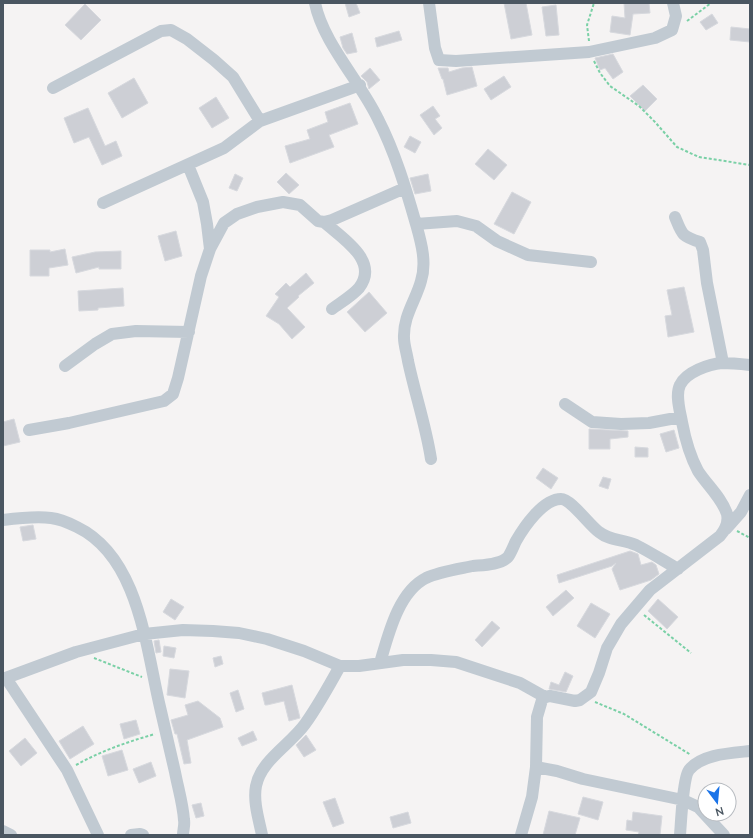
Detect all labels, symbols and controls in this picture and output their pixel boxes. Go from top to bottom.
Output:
north arrow [697,782,737,822]
text: N [714,803,726,819]

